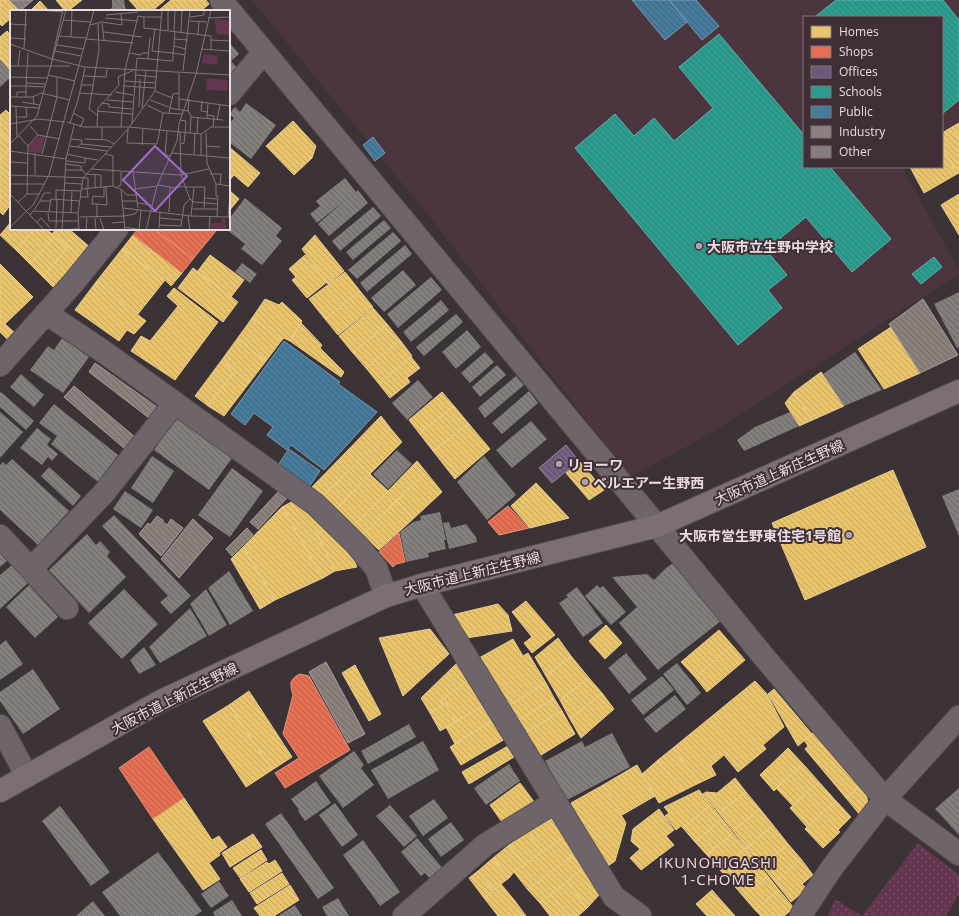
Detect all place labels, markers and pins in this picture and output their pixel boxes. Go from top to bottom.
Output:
place label: 大阪市立生野中学校 [707,237,833,256]
marker: 大阪市立生野中学校 [694,241,704,251]
place label: リョーワ [567,455,623,474]
marker: リョーワ [554,459,564,469]
place label: ベルエアー生野西 [593,473,704,492]
marker: ベルエアー生野西 [580,477,590,487]
place label: 大阪市営生野東住宅1号館 [679,526,841,545]
marker: 大阪市営生野東住宅1号館 [844,530,854,540]

